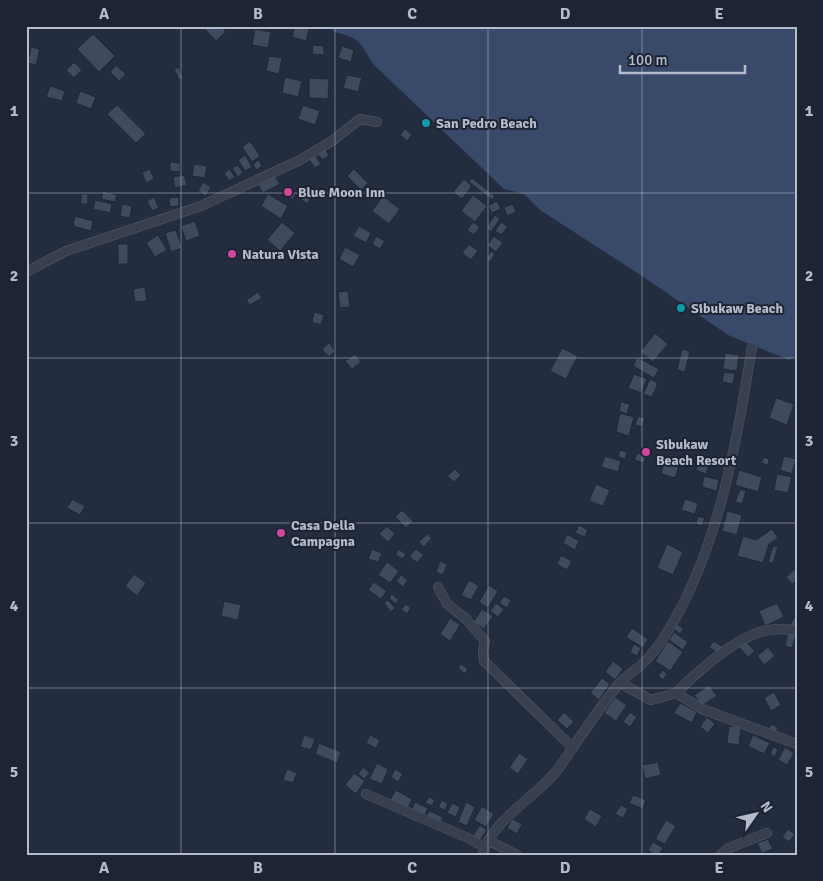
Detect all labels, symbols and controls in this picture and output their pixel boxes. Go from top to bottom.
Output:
text: A [99,4,110,24]
text: B [253,4,263,24]
text: C [407,4,417,24]
text: D [560,4,571,24]
text: E [714,4,724,24]
scale bar [620,42,746,74]
text: 100 m [628,51,668,69]
text: 1 [10,101,19,121]
text: 1 [805,101,814,121]
place label: San Pedro Beach [436,115,537,132]
marker: San Pedro Beach [420,117,432,129]
place label: Blue Moon Inn [298,184,386,201]
marker: Blue Moon Inn [282,186,294,198]
place label: Natura Vista [242,246,319,263]
marker: Natura Vista [226,248,238,260]
text: 2 [10,266,18,286]
text: 2 [805,266,813,286]
place label: Sibukaw Beach [691,300,784,317]
marker: Sibukaw Beach [675,302,687,314]
text: 3 [10,431,18,451]
text: 3 [805,431,813,451]
place label: Sibukaw Beach Resort [656,436,737,469]
marker: Sibukaw Beach Resort [640,446,652,458]
place label: Casa Della Campagna [291,517,355,550]
marker: Casa Della Campagna [275,527,287,539]
text: 4 [10,596,19,616]
text: 4 [805,596,814,616]
text: 5 [10,762,18,782]
text: 5 [805,762,813,782]
north arrow [730,788,780,838]
text: N [757,798,776,816]
text: A [99,858,110,878]
text: B [253,858,263,878]
text: C [407,858,417,878]
text: D [560,858,571,878]
text: E [714,858,724,878]

